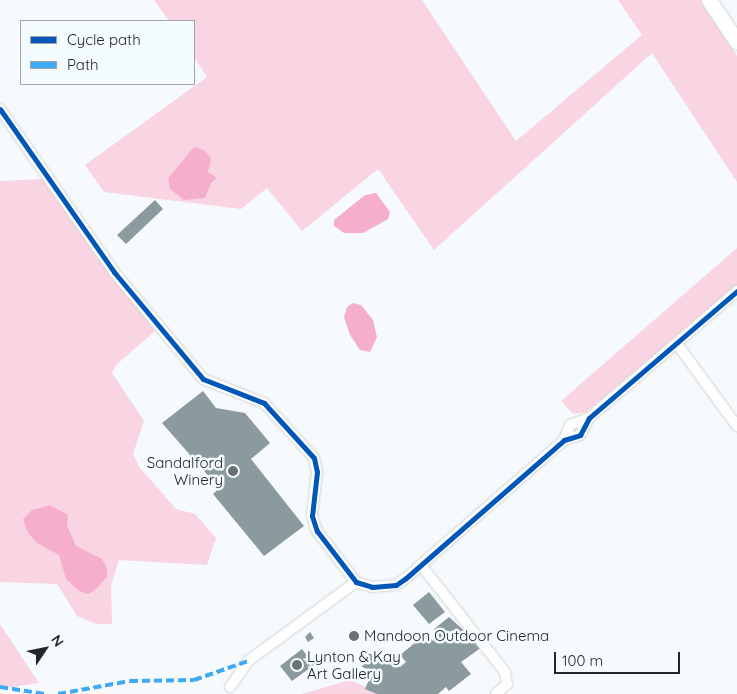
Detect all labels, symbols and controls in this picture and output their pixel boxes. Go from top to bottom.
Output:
legend [20,20,195,85]
text: Cycle path [67,30,141,49]
text: Path [67,55,99,74]
place label: Sandalford Winery [147,453,223,488]
marker: Sandalford Winery [227,465,239,477]
north arrow [20,624,70,674]
place label: Mandoon Outdoor Cinema [364,627,549,645]
marker: Mandoon Outdoor Cinema [348,630,360,642]
text: N [47,631,68,650]
scale bar [557,642,683,674]
place label: Lynton & Kay Art Gallery [307,647,401,682]
text: 100 m [562,651,603,670]
marker: Lynton & Kay Art Gallery [291,659,303,671]

